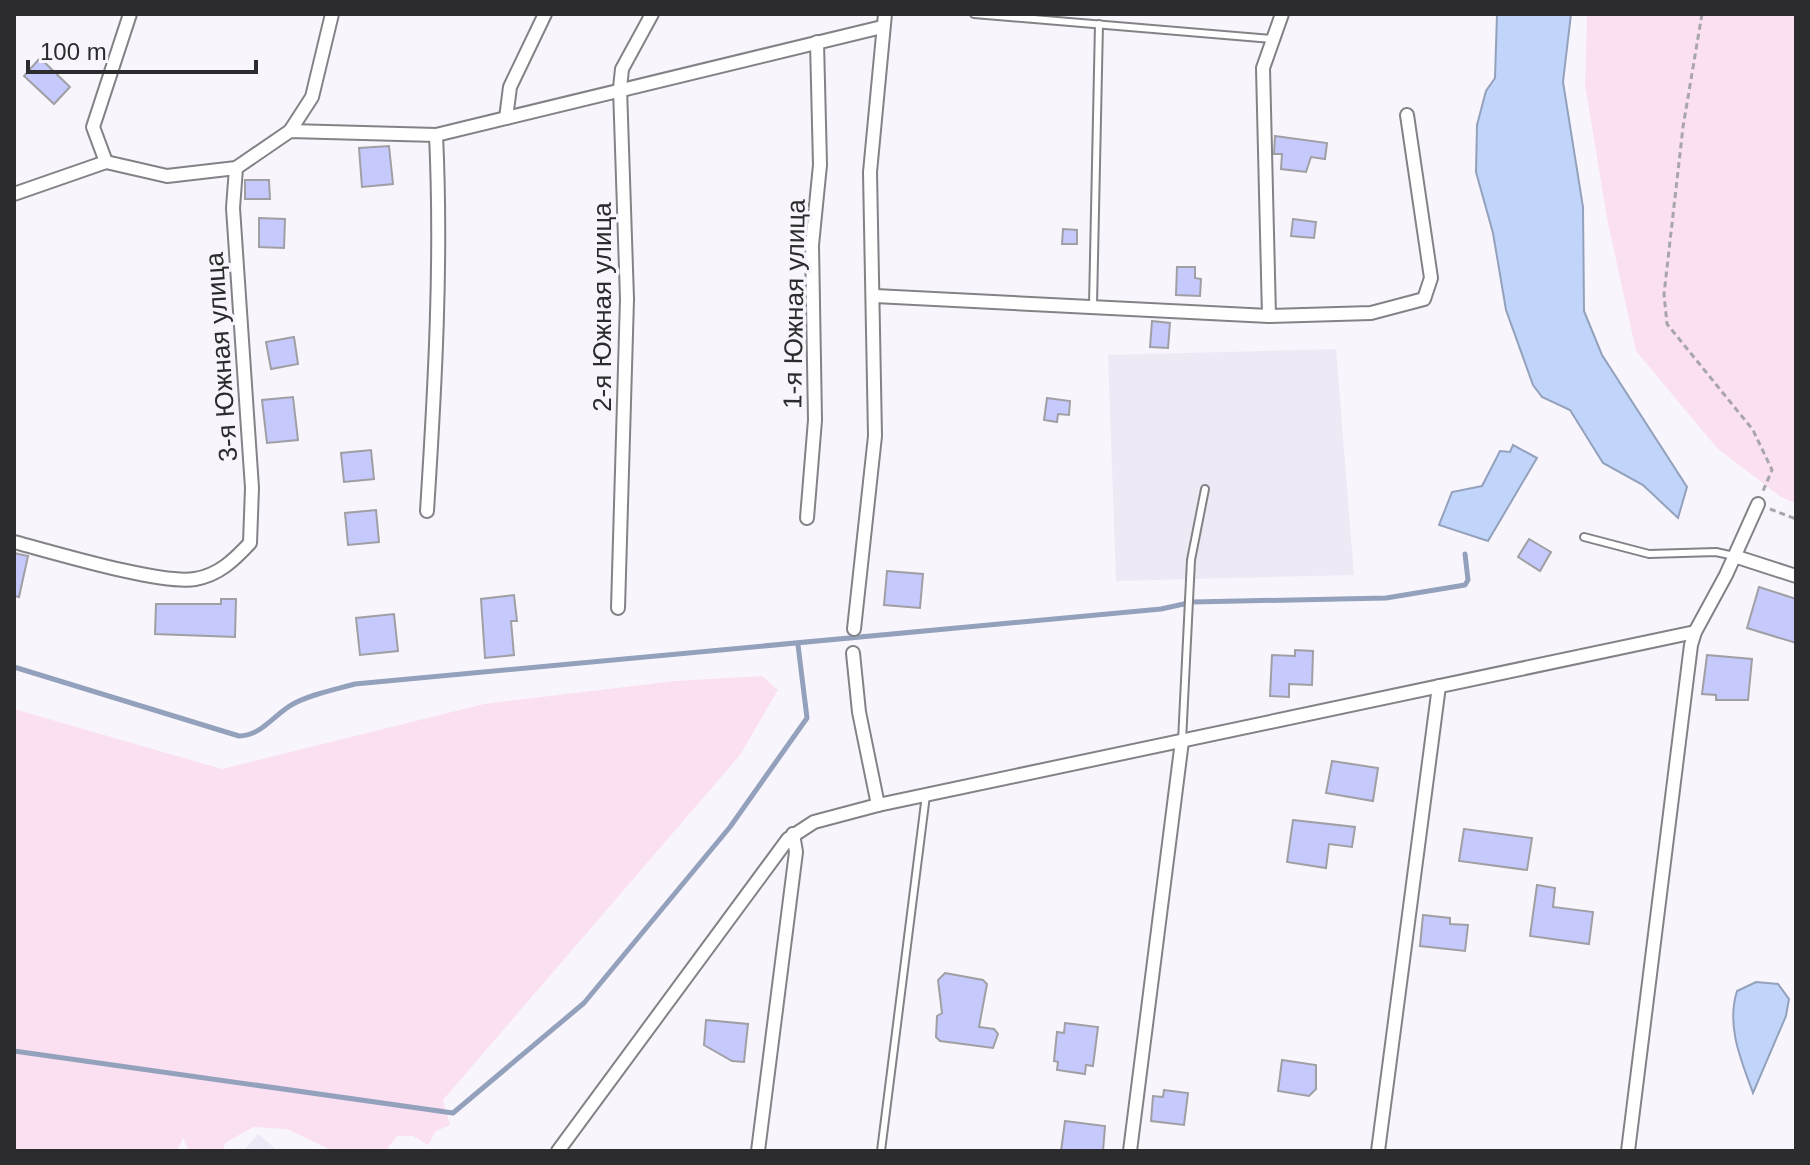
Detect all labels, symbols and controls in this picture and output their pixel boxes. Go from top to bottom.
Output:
scale bar [28,24,256,74]
text: 100 m [40,38,107,65]
street label: 1-я Южная улица [777,198,811,409]
street label: 2-я Южная улица [587,202,617,412]
street label: 3-я Южная улица [199,251,243,463]

